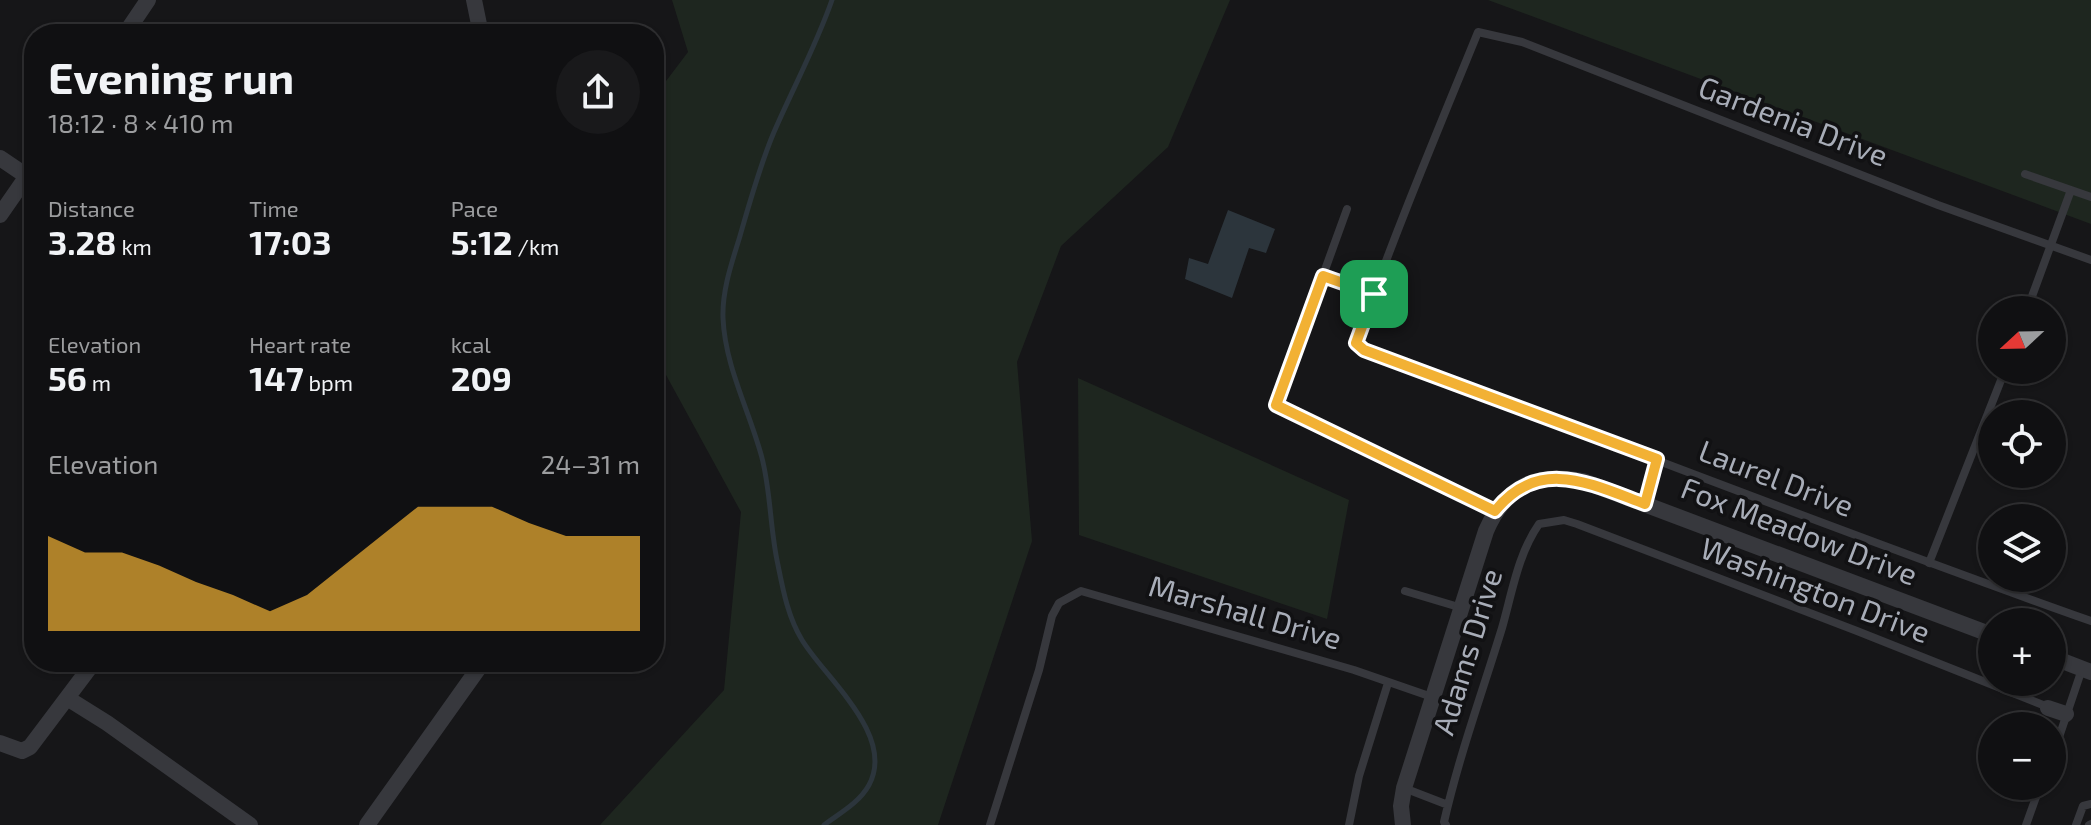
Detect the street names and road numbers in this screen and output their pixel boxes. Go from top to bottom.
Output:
street label: Gardenia Drive [1694,68,1893,173]
street label: Laurel Drive [1694,431,1859,523]
street label: Fox Meadow Drive [1677,469,1923,592]
street label: Washington Drive [1696,529,1935,649]
street label: Adams Drive [1424,564,1508,739]
street label: Marshall Drive [1145,566,1346,656]

